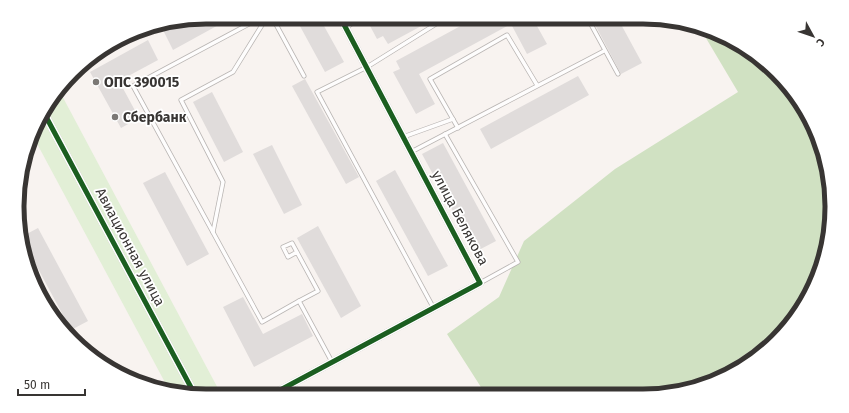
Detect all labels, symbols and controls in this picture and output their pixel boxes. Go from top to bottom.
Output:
north arrow [793,16,833,56]
text: С [813,36,827,49]
place label: ОПС 390015 [104,74,180,91]
marker: ОПС 390015 [91,77,101,87]
place label: Сбербанк [123,109,187,126]
marker: Сбербанк [110,112,120,122]
street label: улица Белякова [428,168,492,268]
street label: Авиационная улица [92,185,168,309]
scale bar [18,371,85,397]
text: 50 m [24,378,50,392]

